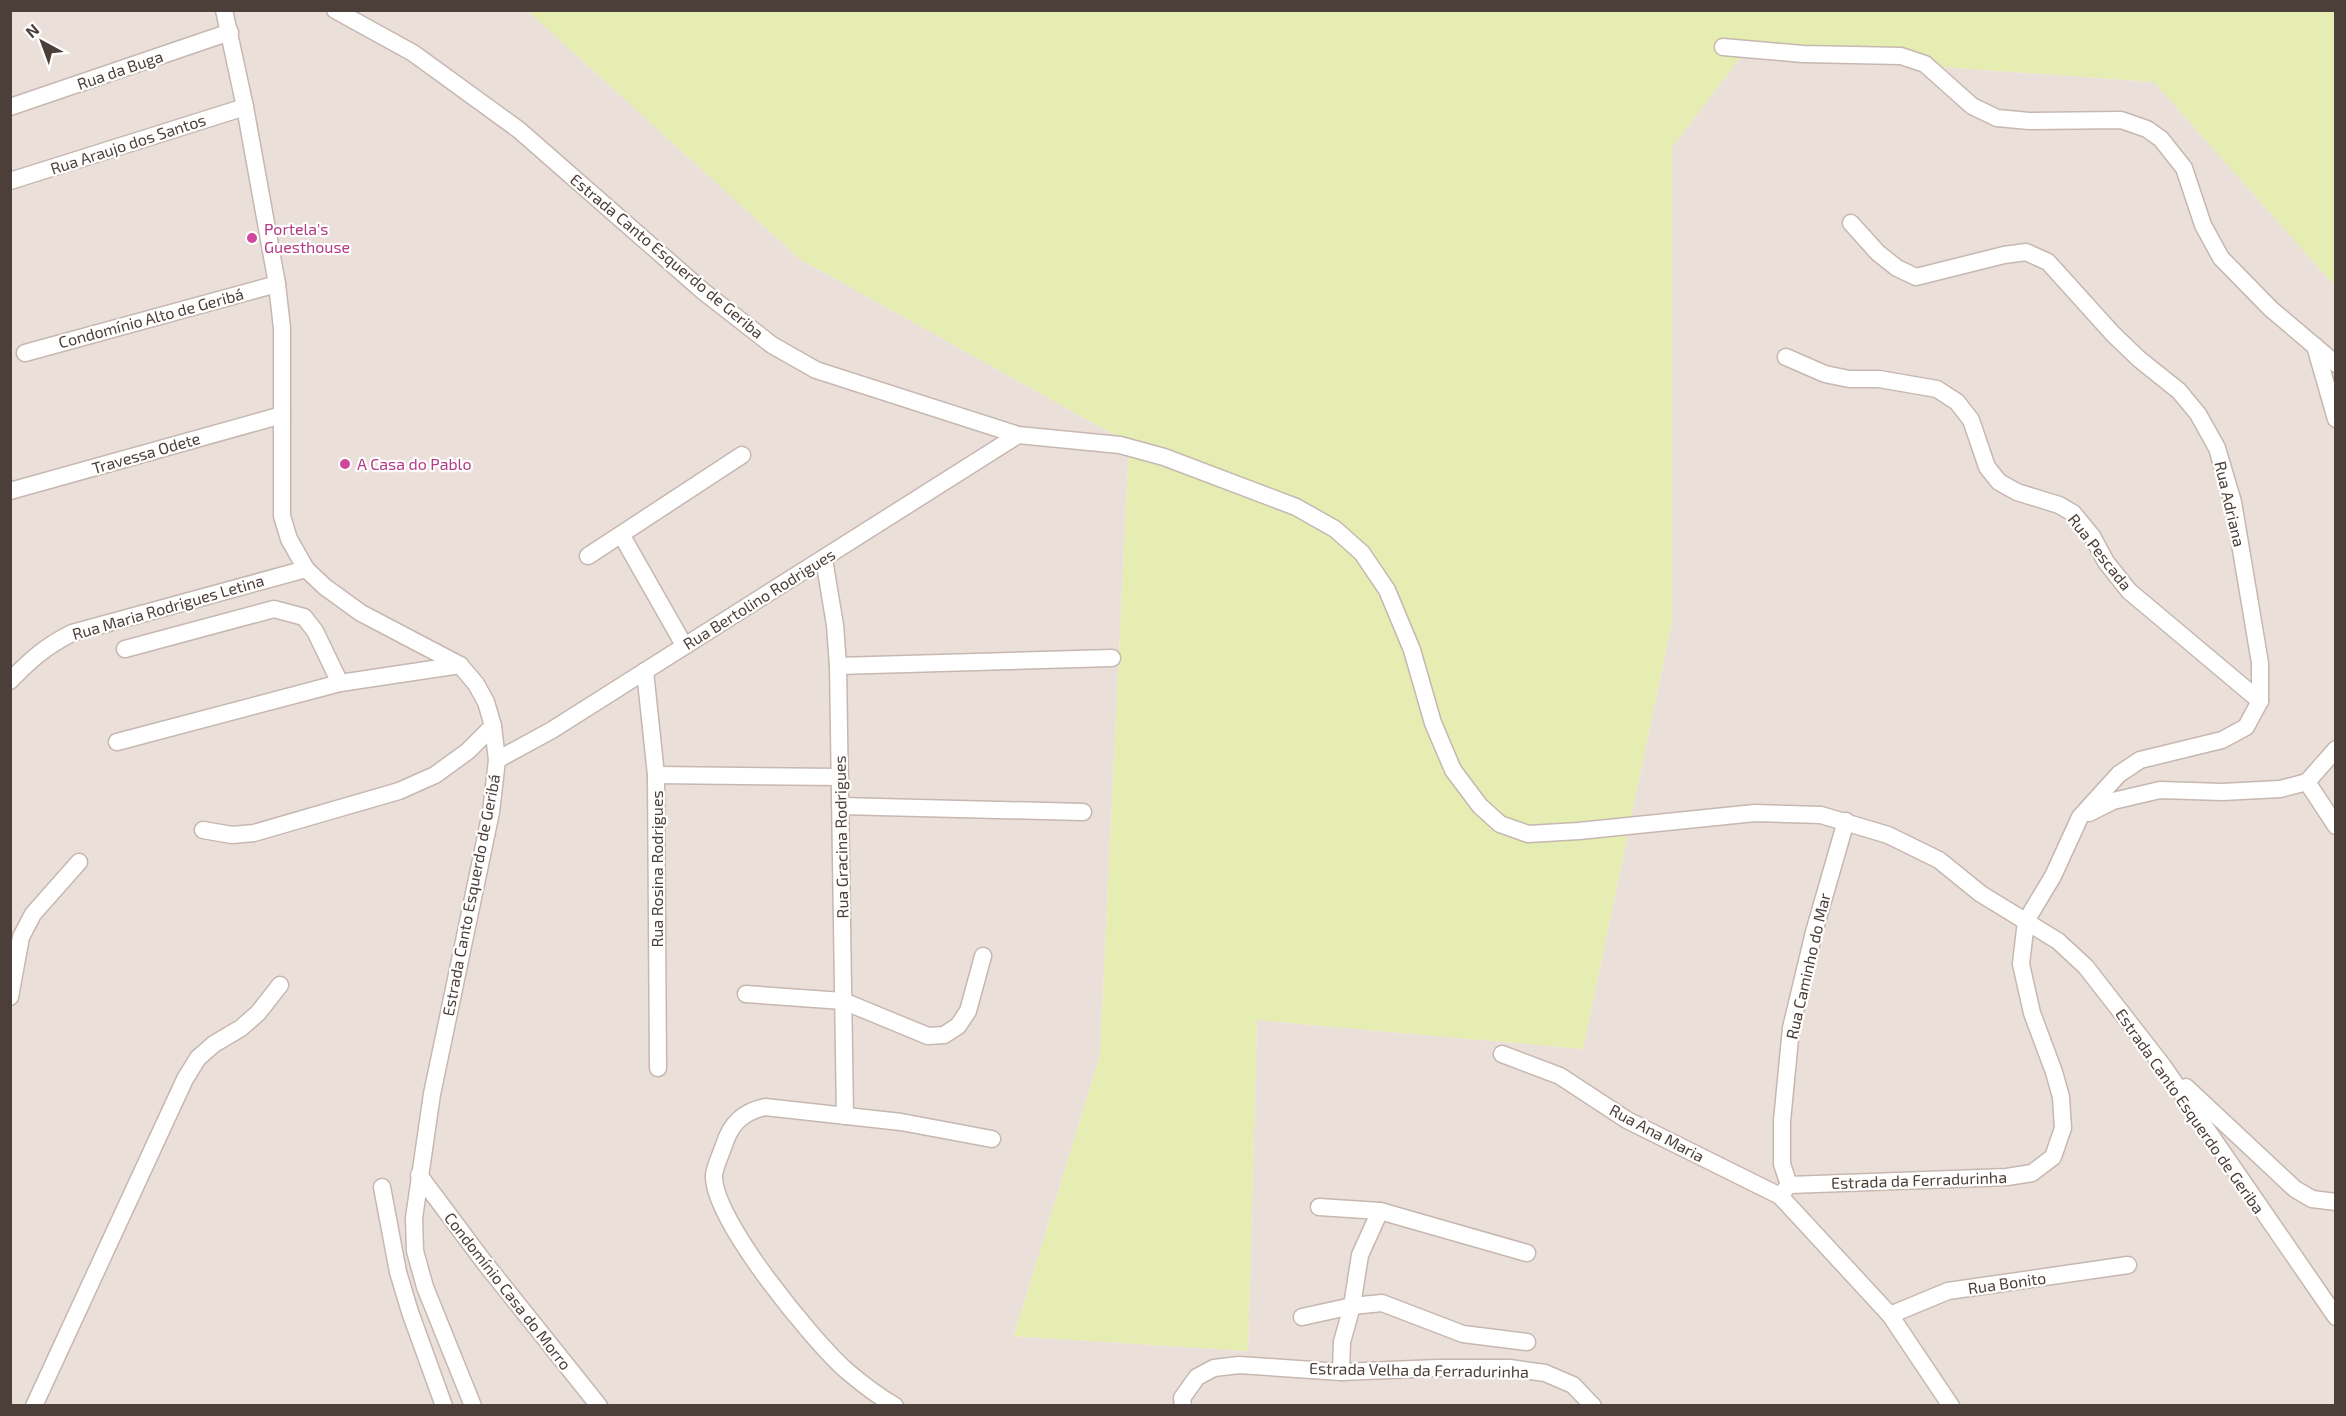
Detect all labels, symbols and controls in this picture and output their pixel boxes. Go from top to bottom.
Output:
north arrow [12,12,72,72]
text: N [21,19,42,41]
street label: Rua da Buga [74,46,165,93]
street label: Rua Araujo dos Santos [48,109,208,179]
street label: Estrada Canto Esquerdo de Geriba [567,169,768,342]
place label: Portela's Guesthouse [264,219,350,256]
marker: Portela's Guesthouse [245,231,259,245]
street label: Condomínio Alto de Geribá [56,284,246,351]
street label: Travessa Odete [90,428,202,477]
place label: A Casa do Pablo [357,454,471,473]
marker: A Casa do Pablo [338,457,352,471]
street label: Rua Adriana [2211,459,2250,549]
street label: Rua Pescada [2065,510,2136,594]
street label: Rua Bertolino Rodrigues [679,544,838,653]
street label: Rua Maria Rodrigues Letina [70,570,266,643]
street label: Rua Gracina Rodrigues [830,755,851,919]
street label: Estrada Canto Esquerdo de Geribá [438,772,503,1018]
street label: Rua Rosina Rodrigues [647,790,666,948]
street label: Rua Caminho do Mar [1781,890,1834,1041]
street label: Estrada Canto Esquerdo de Geriba [2112,1004,2269,1217]
street label: Rua Ana Maria [1607,1100,1708,1165]
street label: Estrada da Ferradurinha [1831,1167,2007,1192]
street label: Condomínio Casa do Morro [441,1208,576,1373]
street label: Rua Bonito [1967,1268,2047,1297]
street label: Estrada Velha da Ferradurinha [1309,1358,1529,1381]

